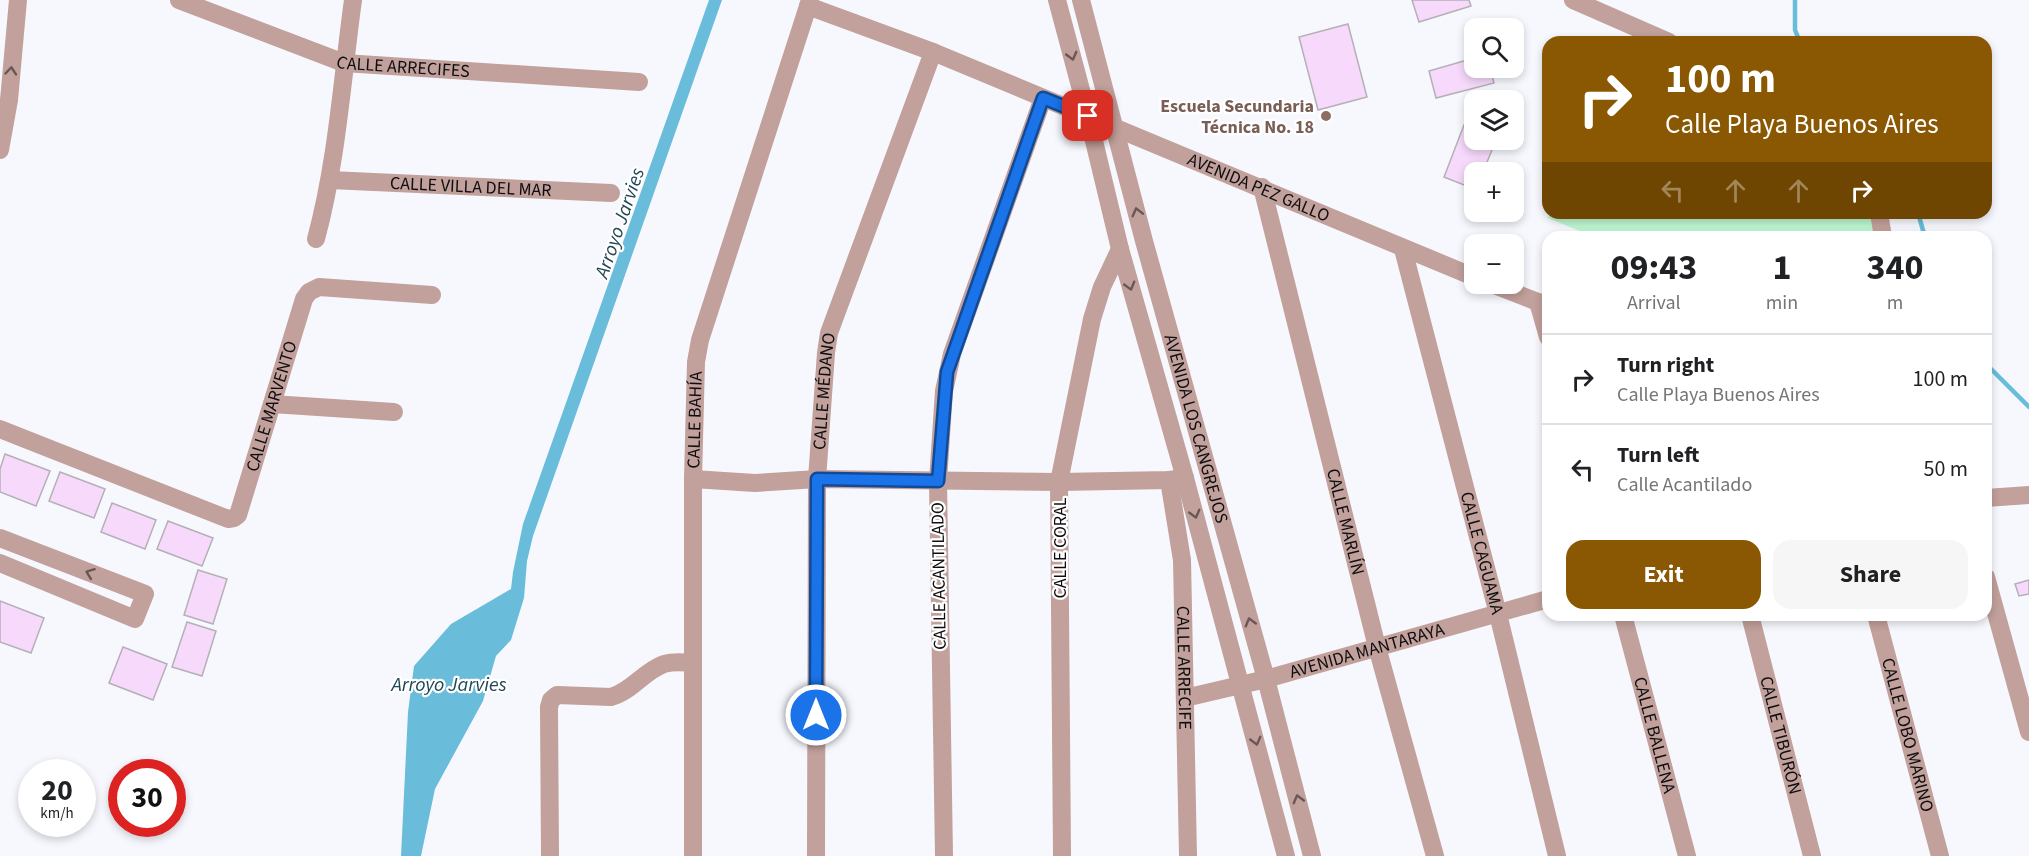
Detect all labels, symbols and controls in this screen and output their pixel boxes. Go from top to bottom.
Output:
map controls [1464,18,1524,294]
button: search [1464,18,1524,78]
street label: CALLE ARRECIFES [333,49,471,84]
text: 100 m [1665,49,1776,109]
one-way arrow [1065,51,1077,61]
icon: right [1566,60,1644,138]
one-way arrow [5,67,18,76]
pin [1062,90,1113,141]
button: layers [1464,90,1524,150]
place label: Escuela Secundaria Técnica No. 18 [1160,94,1314,140]
icon: arrive [1071,99,1104,132]
text: Calle Playa Buenos Aires [1665,105,1939,144]
marker: Escuela Secundaria Técnica No. 18 [1319,109,1333,123]
street label: AVENIDA PEZ GALLO [1184,147,1334,228]
button: + [1464,162,1524,222]
water label: Arroyo Jarvies [587,164,652,284]
street label: CALLE VILLA DEL MAR [390,170,552,203]
icon: left [1656,174,1689,207]
icon: ahead [1719,174,1752,207]
icon: ahead [1782,174,1815,207]
icon: right [1845,174,1878,207]
one-way arrow [1131,207,1144,217]
button: − [1464,234,1524,294]
text: 09:43 [1610,242,1697,293]
text: 1 [1772,242,1791,293]
text: 340 [1867,242,1924,293]
one-way arrow [1123,280,1135,291]
text: Arrival [1627,289,1681,317]
text: min [1766,289,1798,317]
text: m [1887,289,1903,317]
street label: CALLE MÉDANO [807,331,841,451]
street label: AVENIDA LOS CANGREJOS [1158,331,1235,526]
street label: CALLE MARVENTO [239,338,303,475]
text: Turn right [1617,349,1714,381]
icon: right [1566,363,1599,396]
text: 100 m [1913,363,1968,395]
street label: CALLE BAHÍA [681,371,708,469]
text: Calle Playa Buenos Aires [1617,381,1820,409]
text: Turn left [1617,439,1699,471]
icon: left [1566,453,1599,486]
text: 50 m [1923,453,1968,485]
street label: CALLE MARLÍN [1320,466,1371,578]
text: Calle Acantilado [1617,471,1752,499]
street label: CALLE CAGUAMA [1454,489,1510,617]
street label: CALLE CORAL [1048,497,1073,599]
street label: CALLE ACANTILADO [925,502,953,650]
one-way arrow [1187,509,1200,519]
button: Exit [1566,540,1761,609]
button: Share [1773,540,1968,609]
one-way arrow [86,568,97,580]
street label: CALLE ARRECIFE [1170,606,1198,730]
street label: AVENIDA MANTARAYA [1286,616,1447,684]
one-way arrow [1245,617,1257,628]
street label: CALLE LOBO MARINO [1875,655,1940,815]
water label: Arroyo Jarvies [389,671,507,699]
street label: CALLE TIBURÓN [1754,673,1808,797]
street label: CALLE BALLENA [1627,674,1682,796]
position arrow [784,683,848,747]
one-way arrow [1249,736,1262,746]
speed limit sign: 30 [108,759,186,837]
text: 20 [41,769,73,812]
one-way arrow [1292,795,1305,805]
text: km/h [40,803,74,824]

